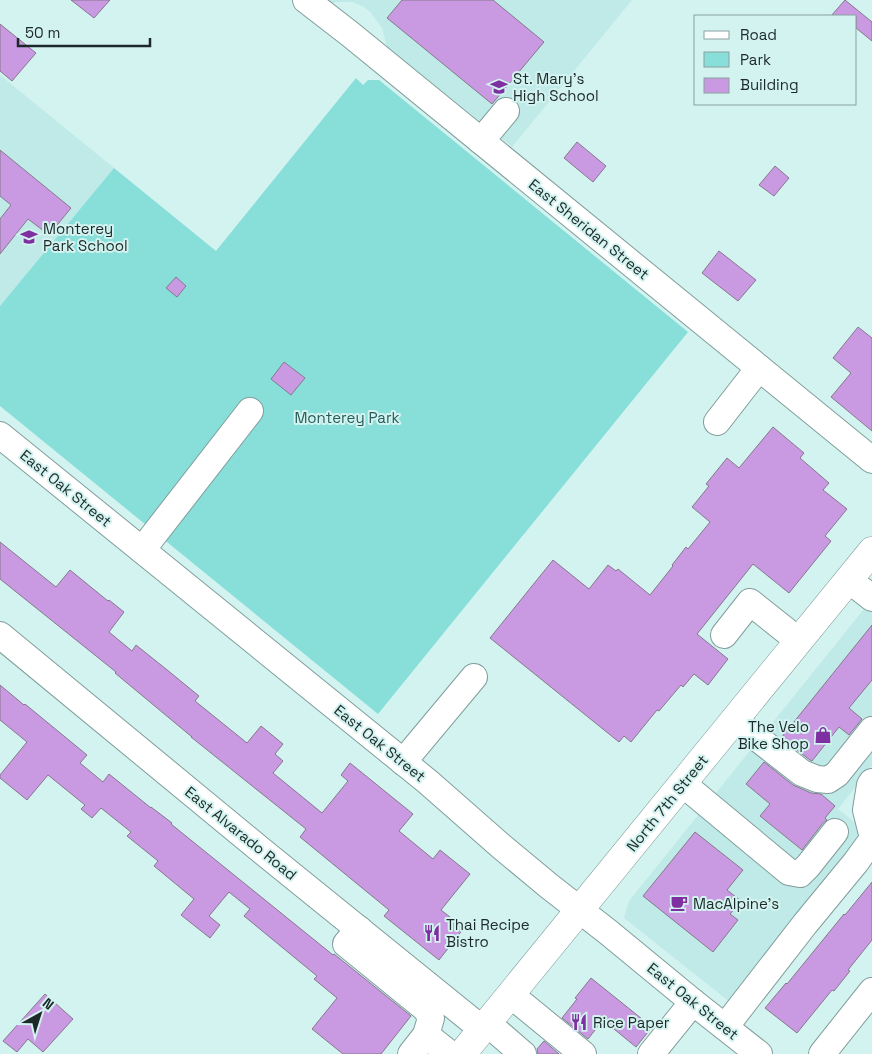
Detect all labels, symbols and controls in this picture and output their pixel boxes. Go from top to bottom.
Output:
scale bar [18,15,150,47]
legend [694,15,857,105]
text: 50 m [25,23,60,42]
text: Road [740,25,777,44]
text: Park [740,50,771,69]
place label: St. Mary's High School [513,69,599,105]
text: Building [740,75,799,94]
school or university icon: St. Mary's High School [489,77,509,97]
street label: East Sheridan Street [525,175,653,283]
place label: Monterey Park School [43,219,128,255]
school or university icon: Monterey Park School [19,227,39,247]
park label: Monterey Park [294,408,400,427]
street label: East Oak Street [17,445,116,531]
street label: East Oak Street [331,700,430,786]
place label: The Velo Bike Shop [738,717,809,753]
shop icon: The Velo Bike Shop [813,725,833,745]
street label: North 7th Street [622,751,712,855]
street label: East Alvarado Road [181,782,301,884]
cafe icon: MacAlpine's [669,893,689,913]
place label: MacAlpine's [693,894,779,913]
place label: Thai Recipe Bistro [446,915,530,951]
restaurant icon: Thai Recipe Bistro [422,923,442,943]
street label: East Oak Street [644,958,743,1044]
north arrow [15,989,65,1039]
text: N [39,994,57,1014]
restaurant icon: Rice Paper [569,1012,589,1032]
place label: Rice Paper [593,1013,670,1032]

